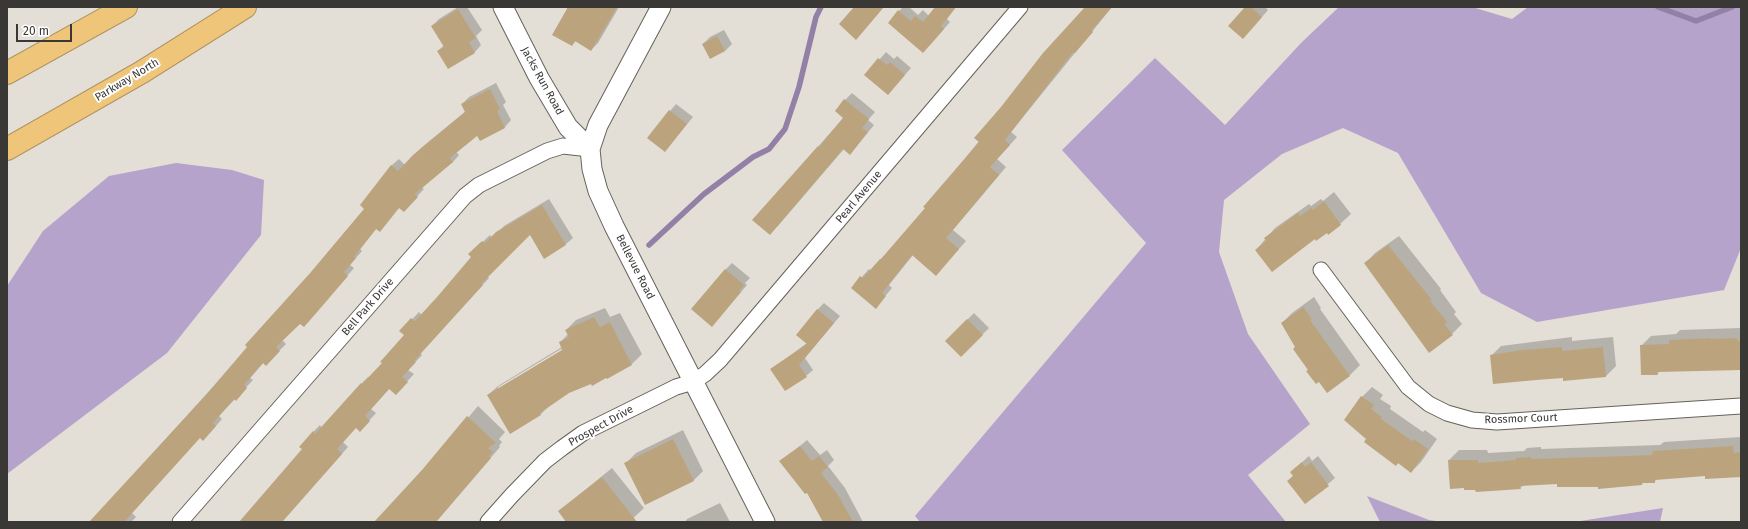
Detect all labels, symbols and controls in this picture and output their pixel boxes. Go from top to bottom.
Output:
scale bar [18,16,74,42]
text: 20 m [23,24,49,38]
street label: Jacks Run Road [518,45,566,117]
street label: Parkway North [93,56,161,104]
street label: Pearl Avenue [833,168,885,226]
street label: Bellevue Road [613,232,657,302]
street label: Bell Park Drive [339,275,397,339]
street label: Prospect Drive [566,403,636,449]
street label: Rossmor Court [1484,411,1558,427]

